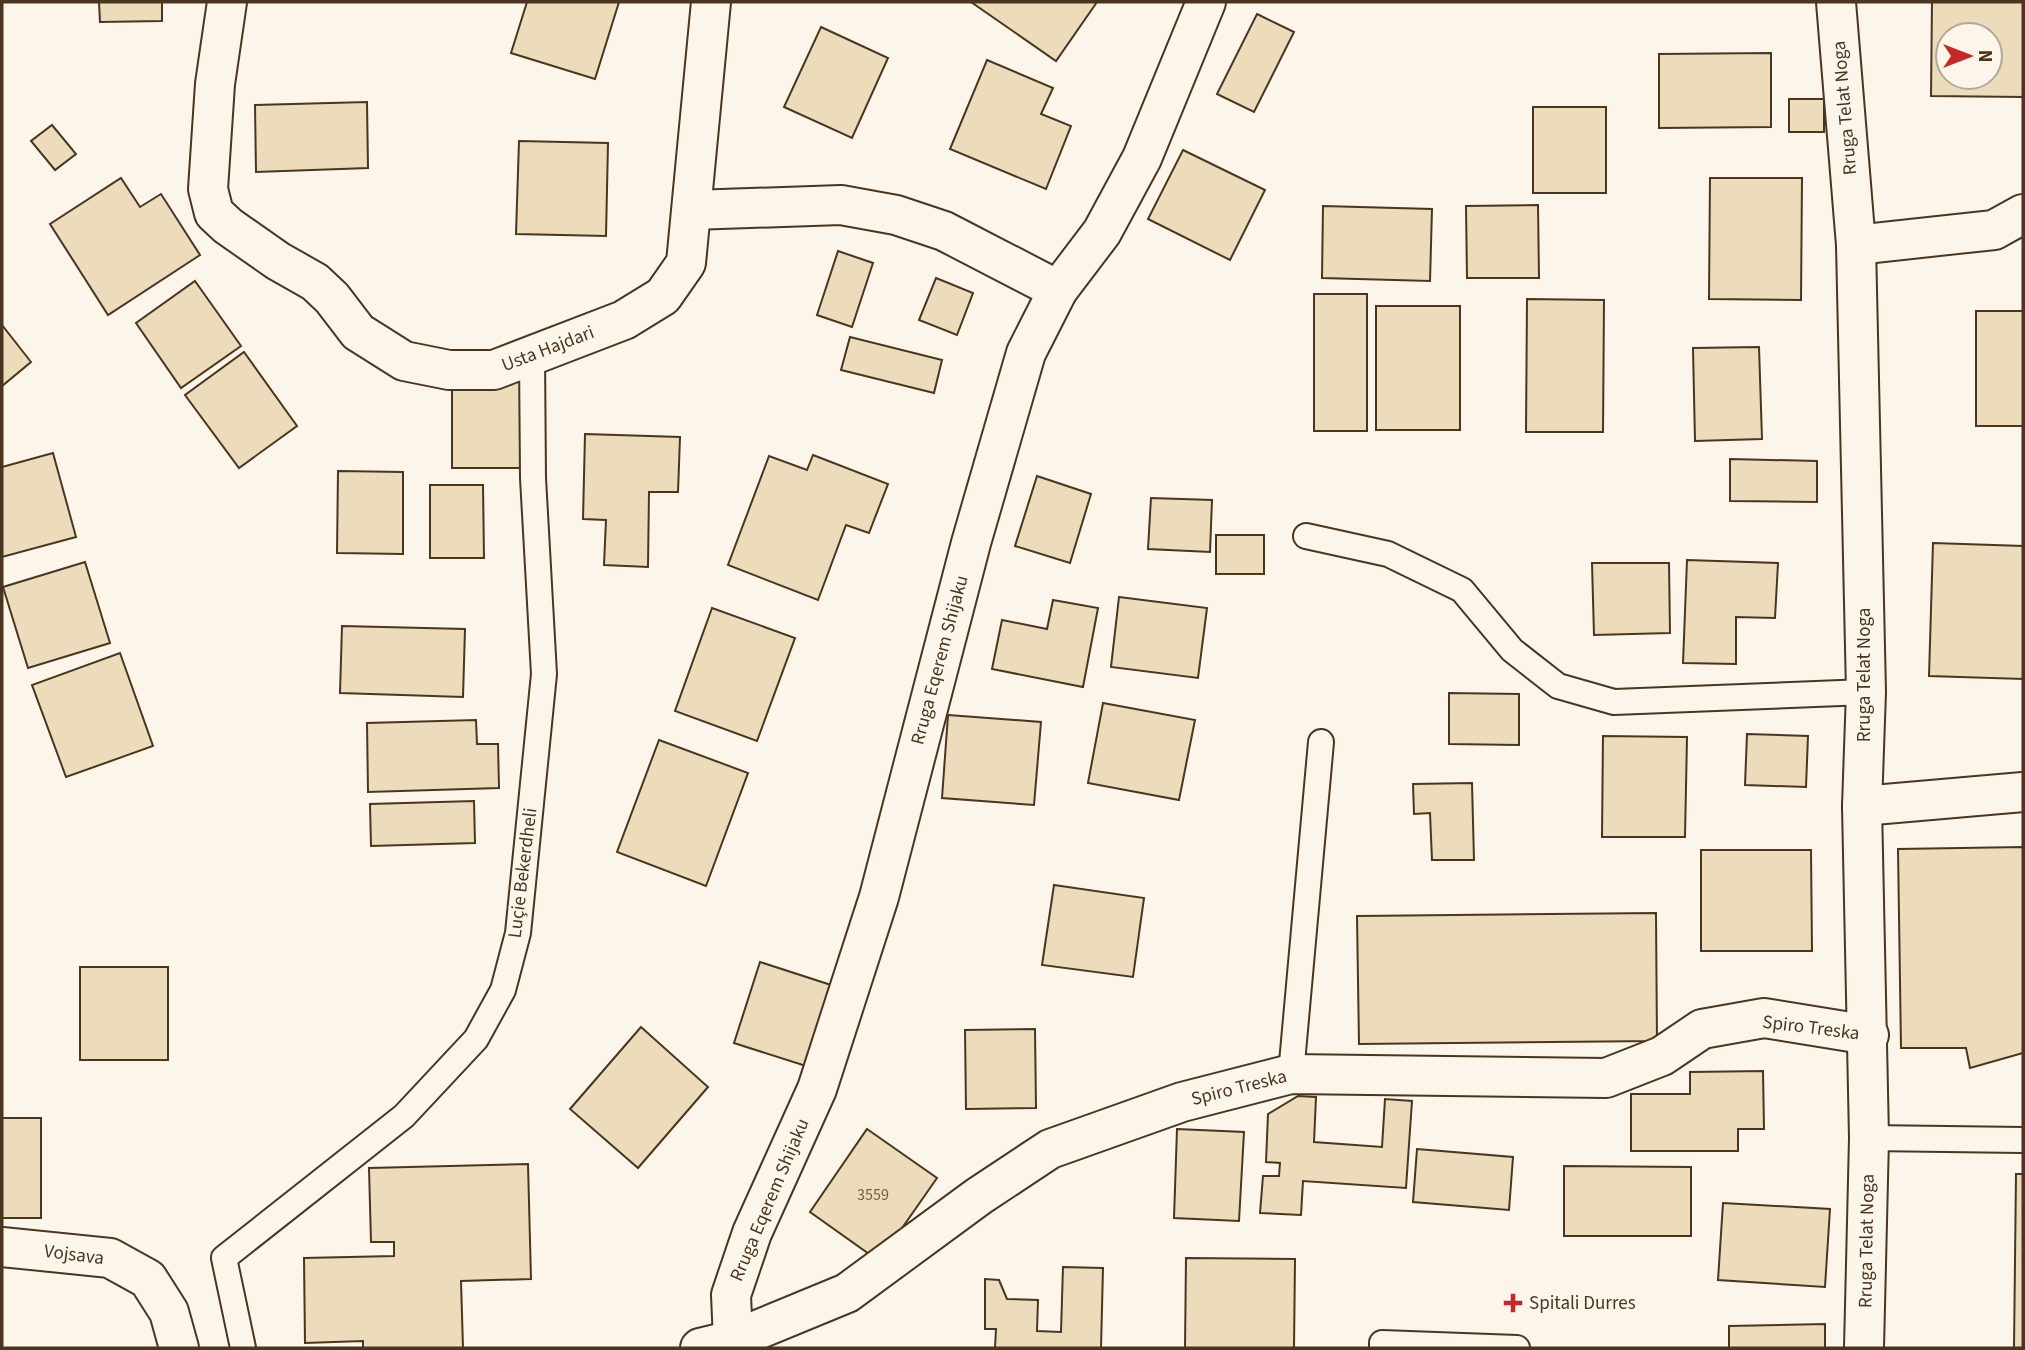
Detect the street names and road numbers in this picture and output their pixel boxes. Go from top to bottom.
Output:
street label: Rruga Telat Noga [1826,40,1864,176]
street label: Usta Hajdari [498,319,598,379]
street label: Rruga Eqerem Shijaku [904,572,976,748]
street label: Rruga Telat Noga [1851,608,1878,742]
street label: Luçie Bekerdheli [502,806,544,940]
street label: Spiro Treska [1761,1009,1861,1047]
street label: Spiro Treska [1188,1063,1290,1113]
street label: Rruga Eqerem Shijaku [723,1114,817,1286]
street label: Rruga Telat Noga [1852,1173,1882,1309]
street label: Vojsava [43,1238,105,1272]

